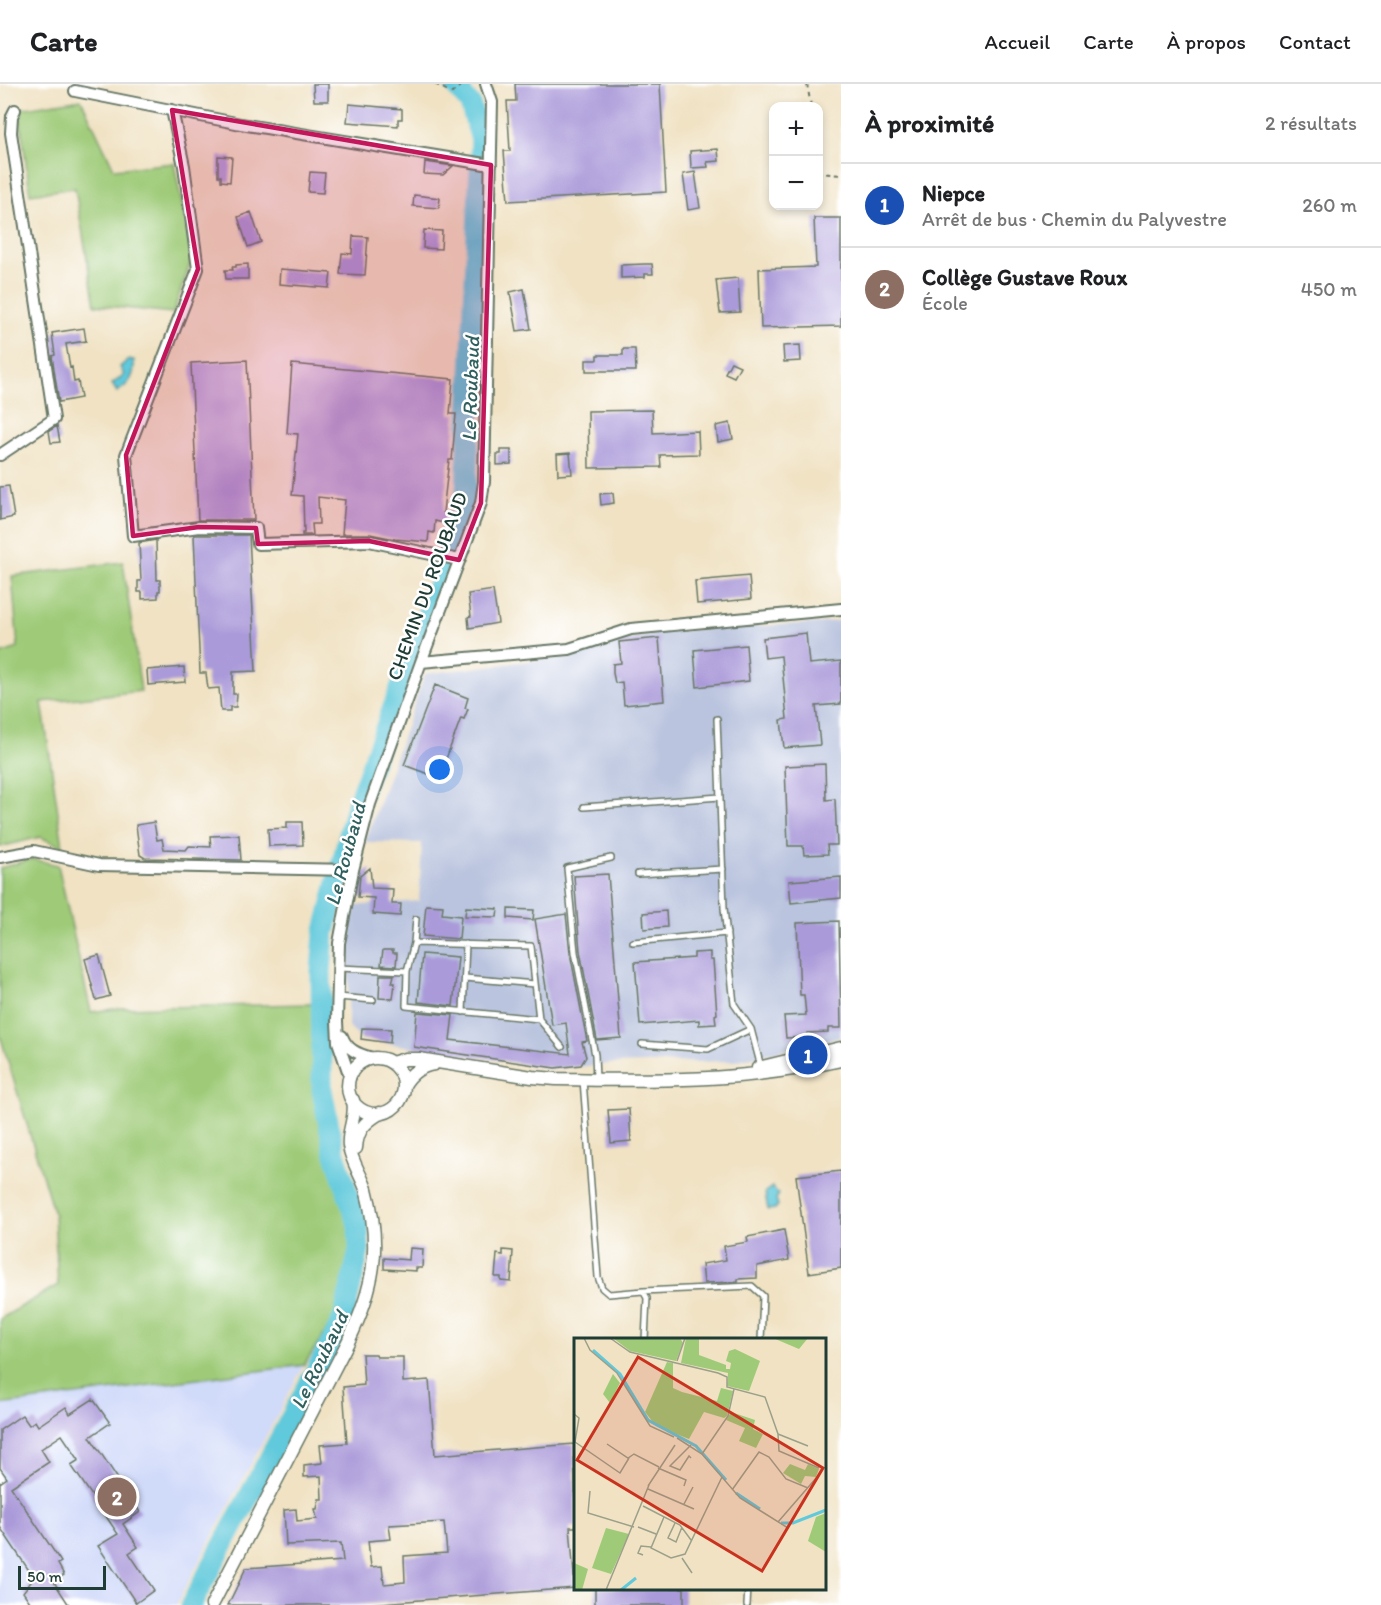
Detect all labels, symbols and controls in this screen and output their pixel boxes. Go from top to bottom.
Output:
text: Carte [30,24,97,58]
text: Accueil [985,29,1050,54]
text: Carte [1083,29,1134,54]
text: À propos [1167,29,1246,54]
text: Contact [1279,29,1351,54]
map controls [769,102,823,210]
button: + [769,102,823,156]
text: À proximité [865,107,994,139]
text: 2 résultats [1265,111,1357,135]
button: − [769,156,823,210]
text: Niepce [922,180,985,207]
text: 1 [880,193,889,217]
text: 260 m [1302,193,1357,217]
text: Arrêt de bus · Chemin du Palyvestre [922,207,1227,231]
text: Collège Gustave Roux [922,264,1127,291]
text: 2 [879,277,890,301]
text: 450 m [1301,277,1357,301]
text: École [922,291,968,315]
water label: Le Roubaud [456,334,484,442]
street label: CHEMIN DU ROUBAUD [382,489,472,683]
your location [425,755,454,784]
water label: Le Roubaud [319,798,371,908]
pin: 1 [788,1032,828,1078]
water label: Le Roubaud [285,1306,354,1413]
inset map [574,1338,826,1590]
pin: 2 [98,1474,136,1520]
scale bar [18,1563,106,1590]
text: 50 m [27,1567,62,1586]

